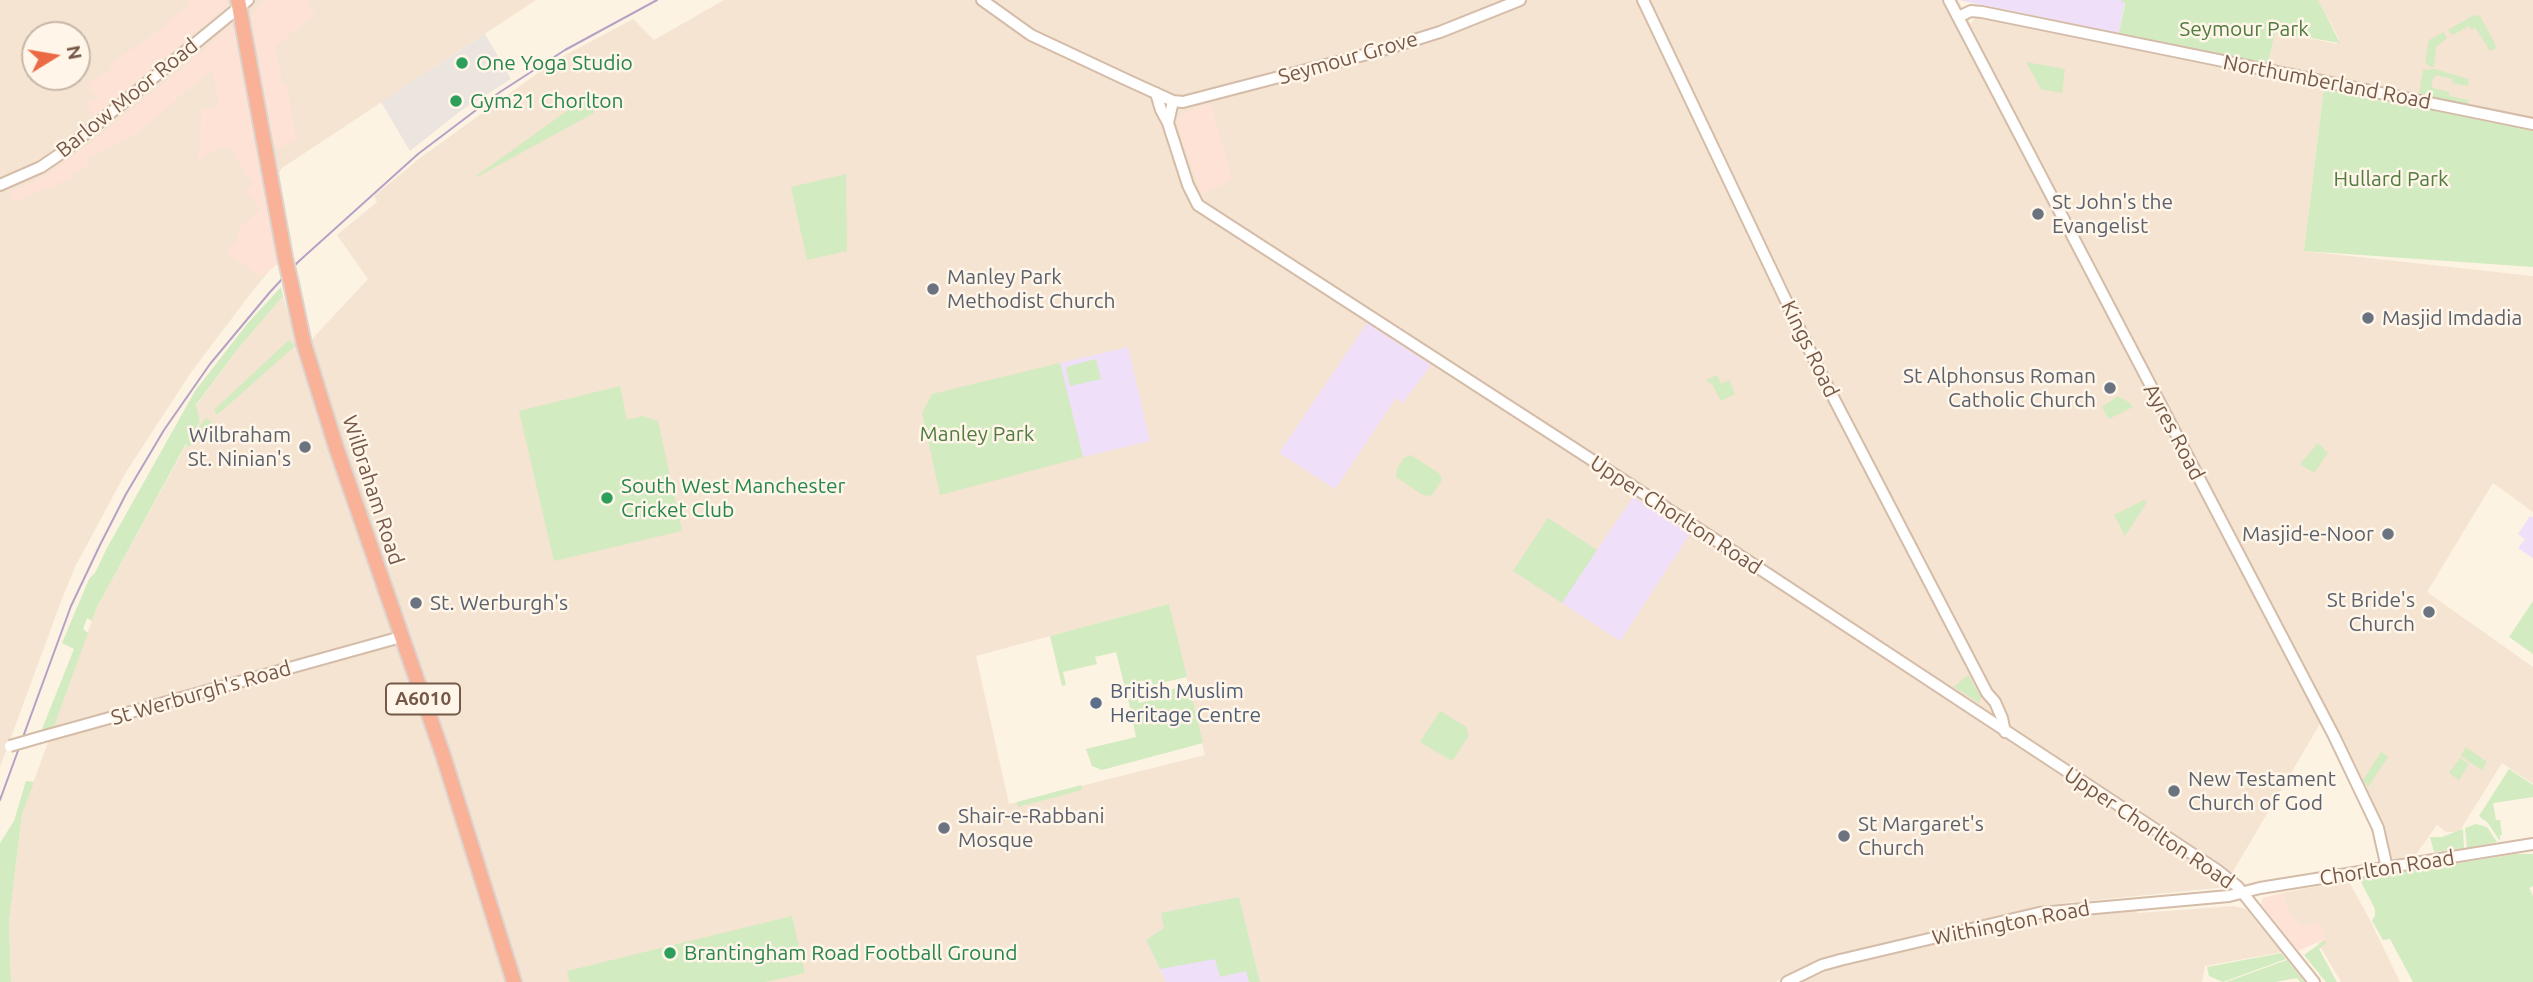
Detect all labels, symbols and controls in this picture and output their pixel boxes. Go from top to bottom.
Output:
park label: Seymour Park [2179,16,2309,42]
north arrow [21,21,91,91]
street label: Seymour Grove [1275,26,1421,90]
street label: Barlow Moor Road [51,33,203,163]
text: N [62,43,87,61]
street label: Northumberland Road [2221,49,2433,115]
place label: One Yoga Studio [476,50,633,76]
marker: One Yoga Studio [454,55,470,71]
place label: Gym21 Chorlton [470,88,624,114]
marker: Gym21 Chorlton [448,93,464,109]
park label: Hullard Park [2333,166,2449,192]
place label: St John's the Evangelist [2052,189,2173,239]
marker: St John's the Evangelist [2030,206,2046,222]
place label: Manley Park Methodist Church [947,264,1115,314]
marker: Manley Park Methodist Church [925,281,941,297]
street label: Kings Road [1776,296,1844,402]
place label: Masjid Imdadia [2382,305,2522,331]
marker: Masjid Imdadia [2360,310,2376,326]
place label: St Alphonsus Roman Catholic Church [1903,363,2096,413]
street label: Ayres Road [2138,379,2210,485]
marker: St Alphonsus Roman Catholic Church [2102,380,2118,396]
street label: Wilbraham Road [337,412,409,568]
park label: Manley Park [920,421,1034,447]
place label: Wilbraham St. Ninian's [188,422,291,472]
marker: Wilbraham St. Ninian's [297,439,313,455]
street label: Upper Chorlton Road [1585,450,1767,580]
place label: South West Manchester Cricket Club [621,473,845,523]
marker: South West Manchester Cricket Club [599,490,615,506]
place label: Masjid-e-Noor [2242,521,2374,547]
marker: Masjid-e-Noor [2380,526,2396,542]
place label: St Bride's Church [2327,587,2415,637]
place label: St. Werburgh's [430,590,568,616]
marker: St. Werburgh's [408,595,424,611]
marker: St Bride's Church [2421,604,2437,620]
street label: St Werburgh's Road [108,655,294,731]
place label: British Muslim Heritage Centre [1110,678,1261,728]
road number: A6010 [386,684,460,714]
marker: British Muslim Heritage Centre [1088,695,1104,711]
street label: Upper Chorlton Road [2059,762,2239,894]
place label: New Testament Church of God [2188,766,2336,816]
marker: New Testament Church of God [2166,783,2182,799]
place label: Shair-e-Rabbani Mosque [958,803,1104,853]
place label: St Margaret's Church [1858,811,1984,861]
marker: Shair-e-Rabbani Mosque [936,820,952,836]
marker: St Margaret's Church [1836,828,1852,844]
street label: Chorlton Road [2318,845,2456,891]
street label: Withington Road [1930,895,2092,951]
place label: Brantingham Road Football Ground [684,940,1018,966]
marker: Brantingham Road Football Ground [662,945,678,961]

